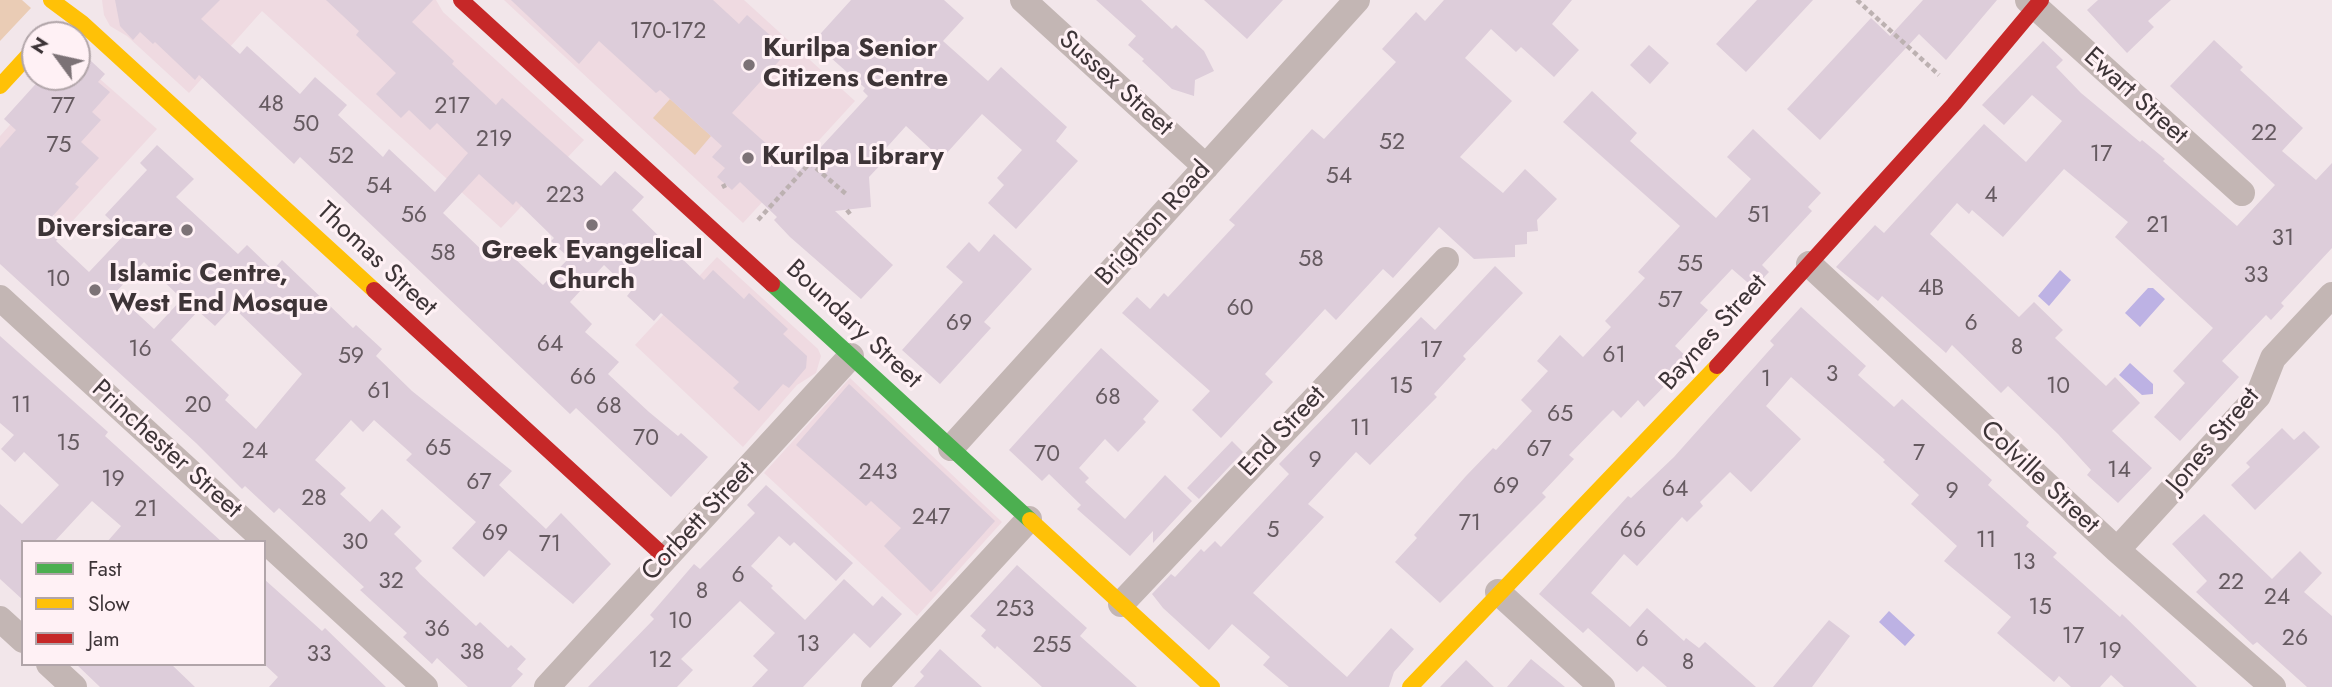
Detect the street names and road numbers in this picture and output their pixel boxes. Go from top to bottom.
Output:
street label: Sussex Street [1052,25,1178,143]
street label: Ewart Street [2076,42,2194,152]
street label: Brighton Road [1090,155,1218,293]
street label: Thomas Street [309,196,443,324]
street label: Boundary Street [779,254,927,396]
street label: Baynes Street [1654,268,1774,398]
street label: Princhester Street [84,374,248,526]
street label: End Street [1233,380,1333,484]
street label: Jones Street [2161,382,2267,500]
street label: Colville Street [1973,415,2105,541]
street label: Corbett Street [636,456,762,588]

